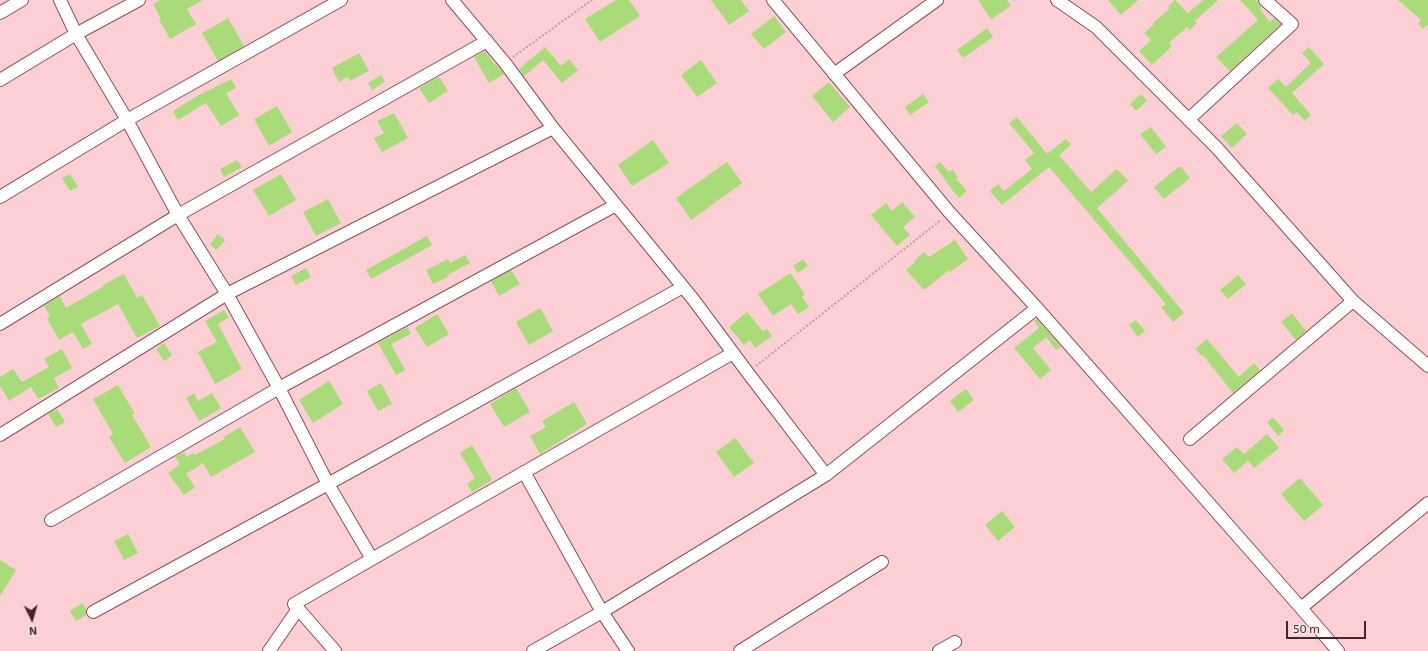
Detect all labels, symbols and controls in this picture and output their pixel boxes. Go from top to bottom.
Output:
north arrow [12,599,52,639]
scale bar [1288,613,1368,639]
text: 50 m [1293,621,1320,635]
text: N [29,625,38,638]

